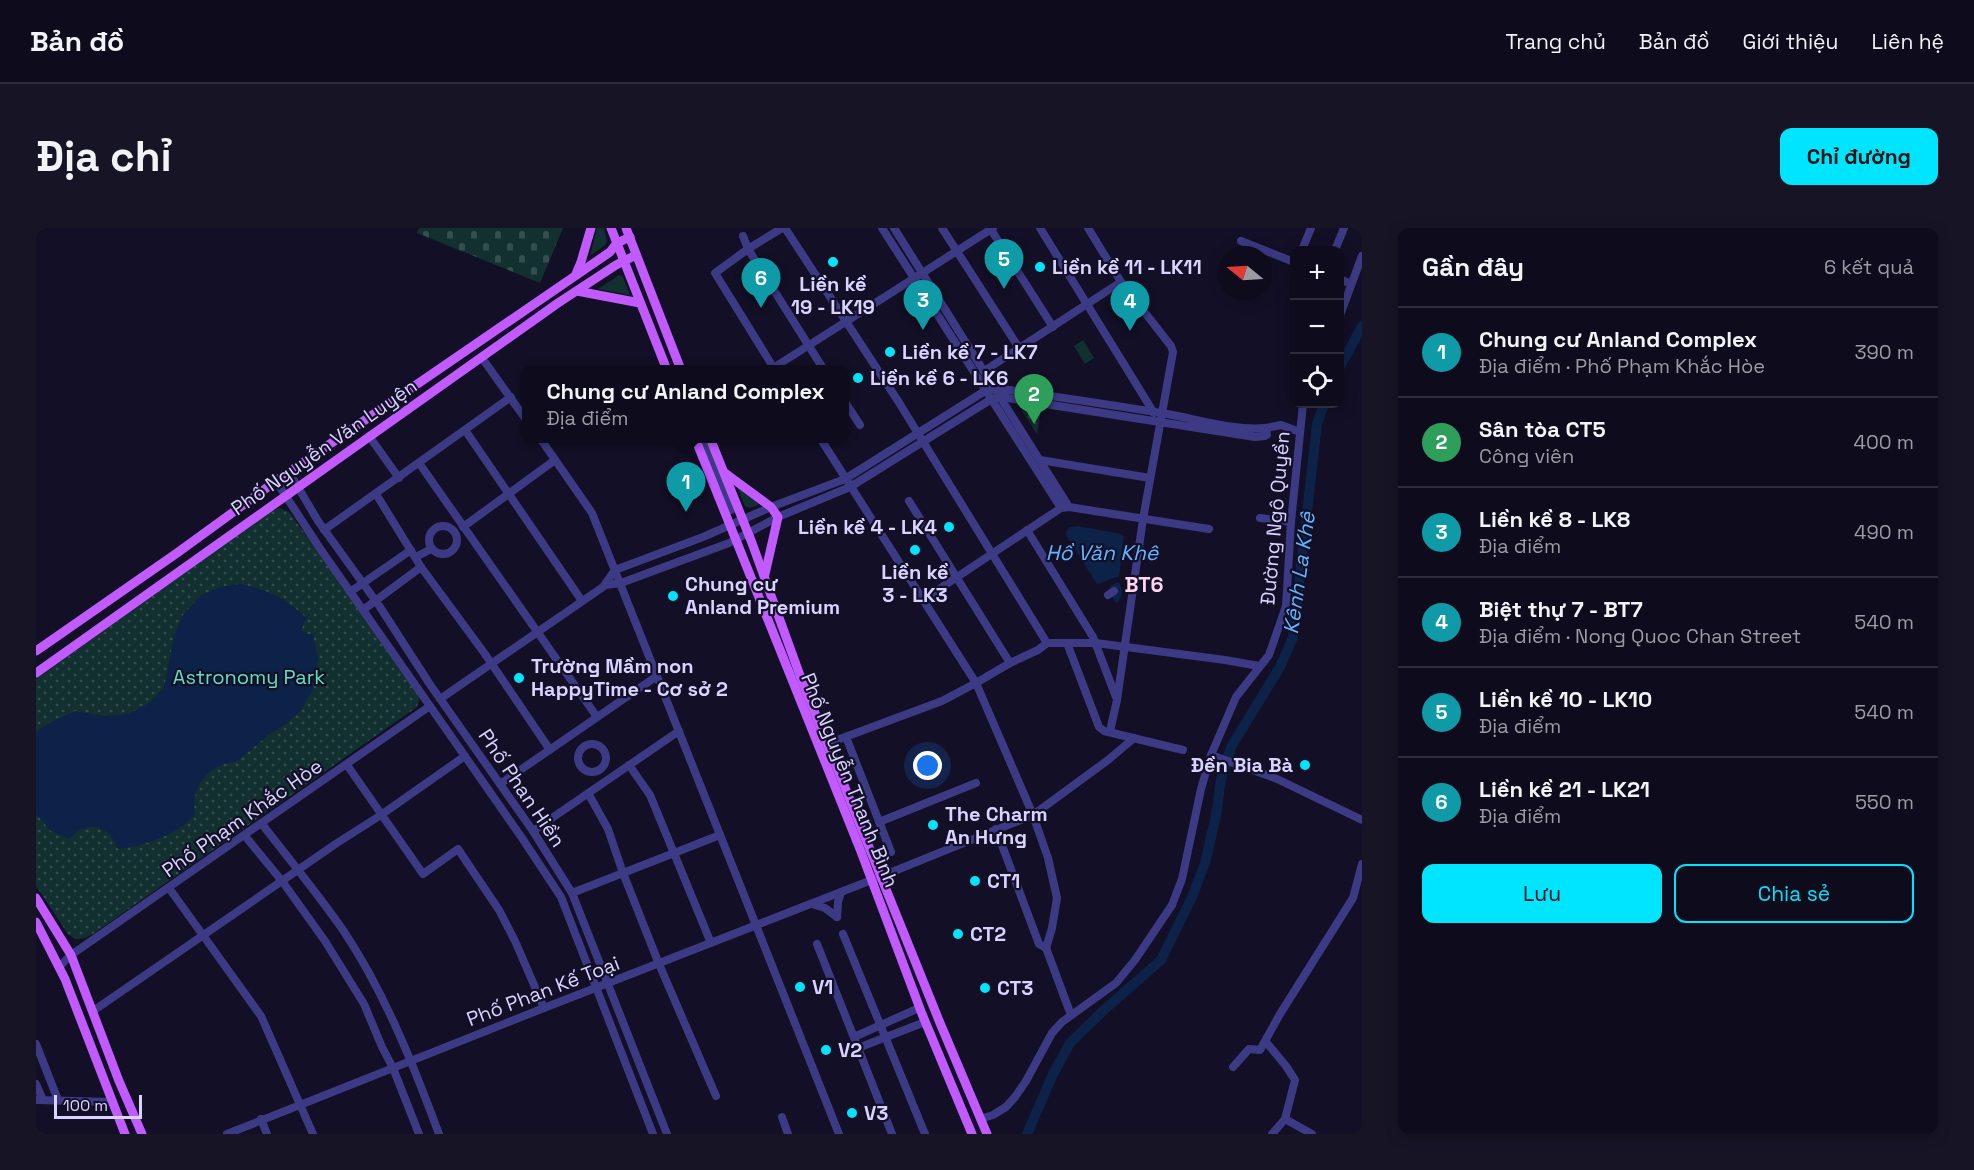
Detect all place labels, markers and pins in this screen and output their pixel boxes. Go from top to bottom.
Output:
pin: 5 [984,239,1024,289]
place label: Liền kề 11 - LK11 [1052,254,1202,280]
marker: Liền kề 19 - LK19 [826,255,840,269]
pin: 6 [742,259,780,308]
marker: Liền kề 11 - LK11 [1033,260,1047,274]
place label: Liền kề 19 - LK19 [791,271,875,320]
pin: 3 [904,280,942,330]
pin: 4 [1110,282,1150,331]
place label: Liền kề 7 - LK7 [902,339,1038,365]
marker: Liền kề 7 - LK7 [883,345,897,359]
place label: Liền kề 6 - LK6 [870,365,1008,391]
marker: Liền kề 6 - LK6 [851,371,865,385]
pin: 2 [1014,374,1054,424]
pin: 1 [666,462,706,512]
place label: Liền kề 4 - LK4 [798,514,937,540]
marker: Liền kề 4 - LK4 [942,520,956,534]
marker: Liền kề 3 - LK3 [908,543,922,557]
place label: Liền kề 3 - LK3 [881,559,949,608]
place label: Chung cư Anland Premium [685,571,840,620]
marker: Chung cư Anland Premium [666,589,680,603]
place label: Trường Mầm non HappyTime - Cơ sở 2 [531,653,728,702]
marker: Trường Mầm non HappyTime - Cơ sở 2 [512,671,526,685]
place label: Đền Bia Bà [1191,752,1293,778]
marker: Đền Bia Bà [1298,758,1312,772]
place label: The Charm An Hưng [945,801,1047,850]
marker: The Charm An Hưng [926,818,940,832]
place label: CT1 [987,868,1020,894]
marker: CT1 [968,874,982,888]
place label: CT2 [970,921,1006,947]
marker: CT2 [951,927,965,941]
place label: V1 [812,974,833,1000]
place label: CT3 [997,975,1034,1001]
marker: V1 [793,980,807,994]
marker: CT3 [978,981,992,995]
place label: V2 [838,1037,862,1063]
marker: V2 [819,1043,833,1057]
place label: V3 [864,1100,889,1126]
marker: V3 [845,1106,859,1120]

